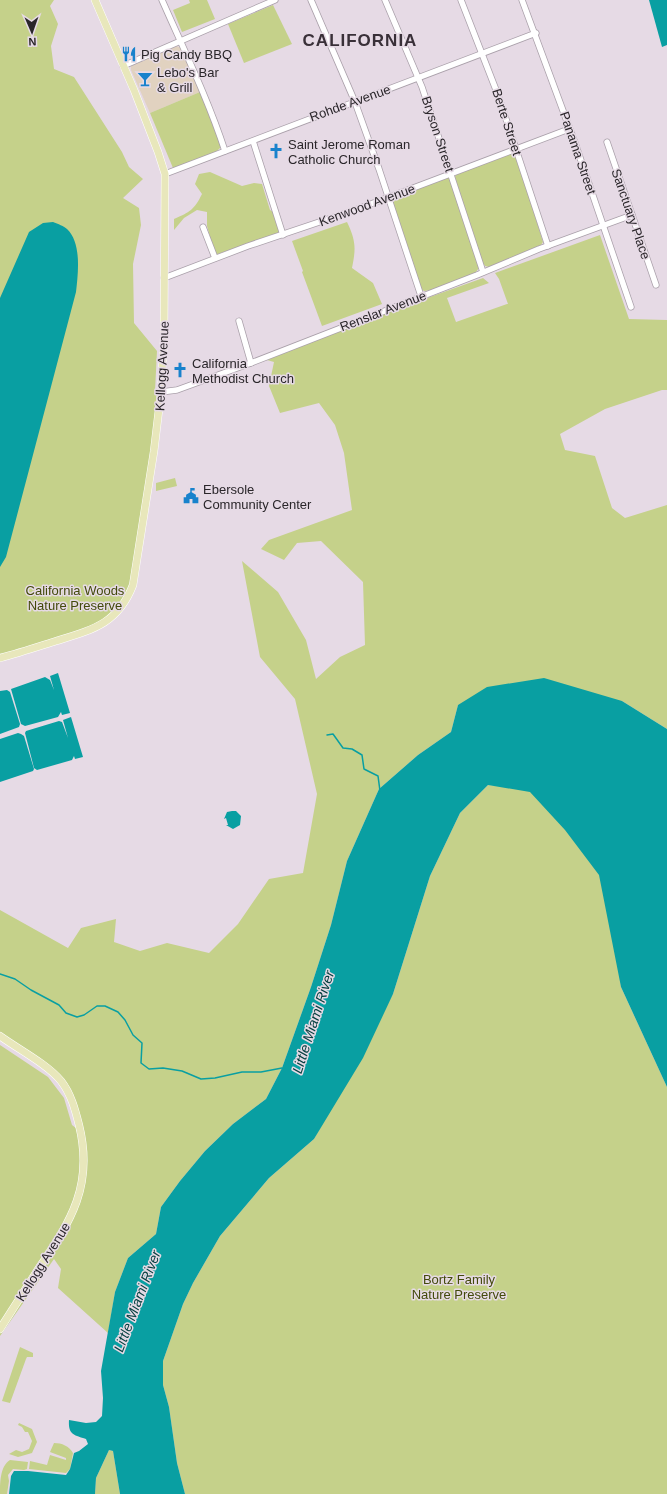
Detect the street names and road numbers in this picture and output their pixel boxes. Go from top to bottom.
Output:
street label: Rohde Avenue [307,81,393,125]
street label: Berte Street [489,87,525,158]
street label: Bryson Street [419,94,457,174]
street label: Panama Street [557,110,599,197]
street label: Sanctuary Place [608,167,654,261]
street label: Kenwood Avenue [317,181,417,229]
street label: Renslar Avenue [338,288,428,334]
street label: Kellogg Avenue [152,321,172,411]
street label: Kellogg Avenue [13,1220,73,1304]

